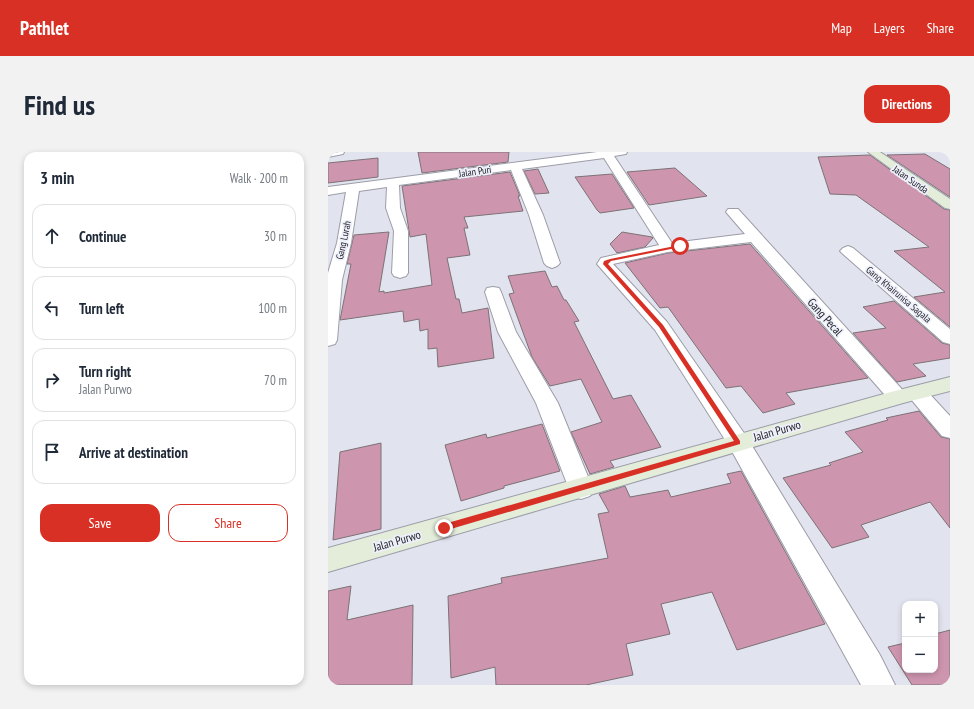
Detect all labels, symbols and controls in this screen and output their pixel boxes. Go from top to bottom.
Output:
text: Pathlet [20,16,69,40]
text: Map [831,19,852,37]
text: Layers [874,19,905,37]
text: Share [927,19,954,37]
button: Directions [864,85,950,123]
text: Find us [24,86,95,123]
street label: Jalan Sunda [890,162,931,196]
street label: Jalan Puri [457,163,492,180]
text: 3 min [40,167,74,189]
text: Walk · 200 m [230,170,288,187]
street label: Gang Lurah [333,220,354,261]
icon: ahead [41,225,63,247]
text: Continue [79,227,126,246]
text: 30 m [264,228,287,245]
route start [671,237,689,255]
street label: Gang Khairunisa Sagala [863,263,934,326]
street label: Gang Pecal [805,295,846,339]
icon: left [41,297,63,319]
text: Turn left [79,299,124,318]
text: 100 m [258,300,287,317]
text: Turn right [79,362,131,381]
icon: right [41,369,63,391]
text: 70 m [264,372,287,389]
text: Jalan Purwo [79,381,132,398]
street label: Jalan Purwo [750,417,802,445]
icon: arrive [41,441,63,463]
text: Arrive at destination [79,443,188,462]
button: Save [40,504,160,542]
button: Share [168,504,288,542]
route end [435,519,453,537]
street label: Jalan Purwo [370,527,422,555]
map controls [902,601,938,673]
button: + [902,601,938,637]
button: − [902,637,938,673]

